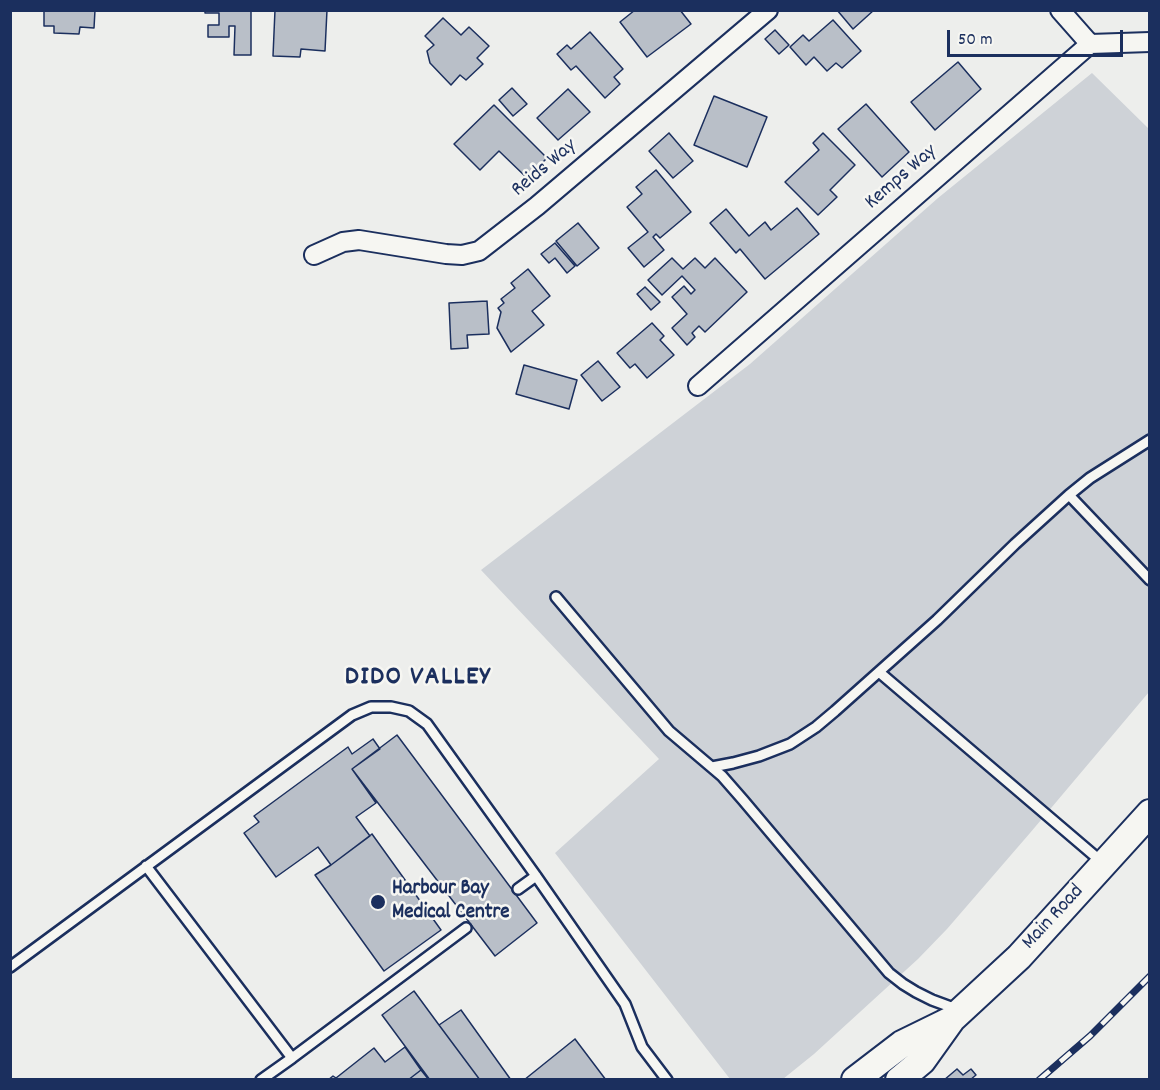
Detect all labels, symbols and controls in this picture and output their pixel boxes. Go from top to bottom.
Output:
scale bar [950,18,1126,56]
text: 50 m [958,28,993,53]
street label: Reids Way [507,135,583,203]
street label: Kemps Way [861,140,943,216]
district label: DIDO VALLEY [345,663,491,695]
place label: Harbour Bay Medical Centre [392,877,509,927]
street label: Main Road [1018,880,1090,956]
marker: Harbour Bay Medical Centre [369,893,387,911]

